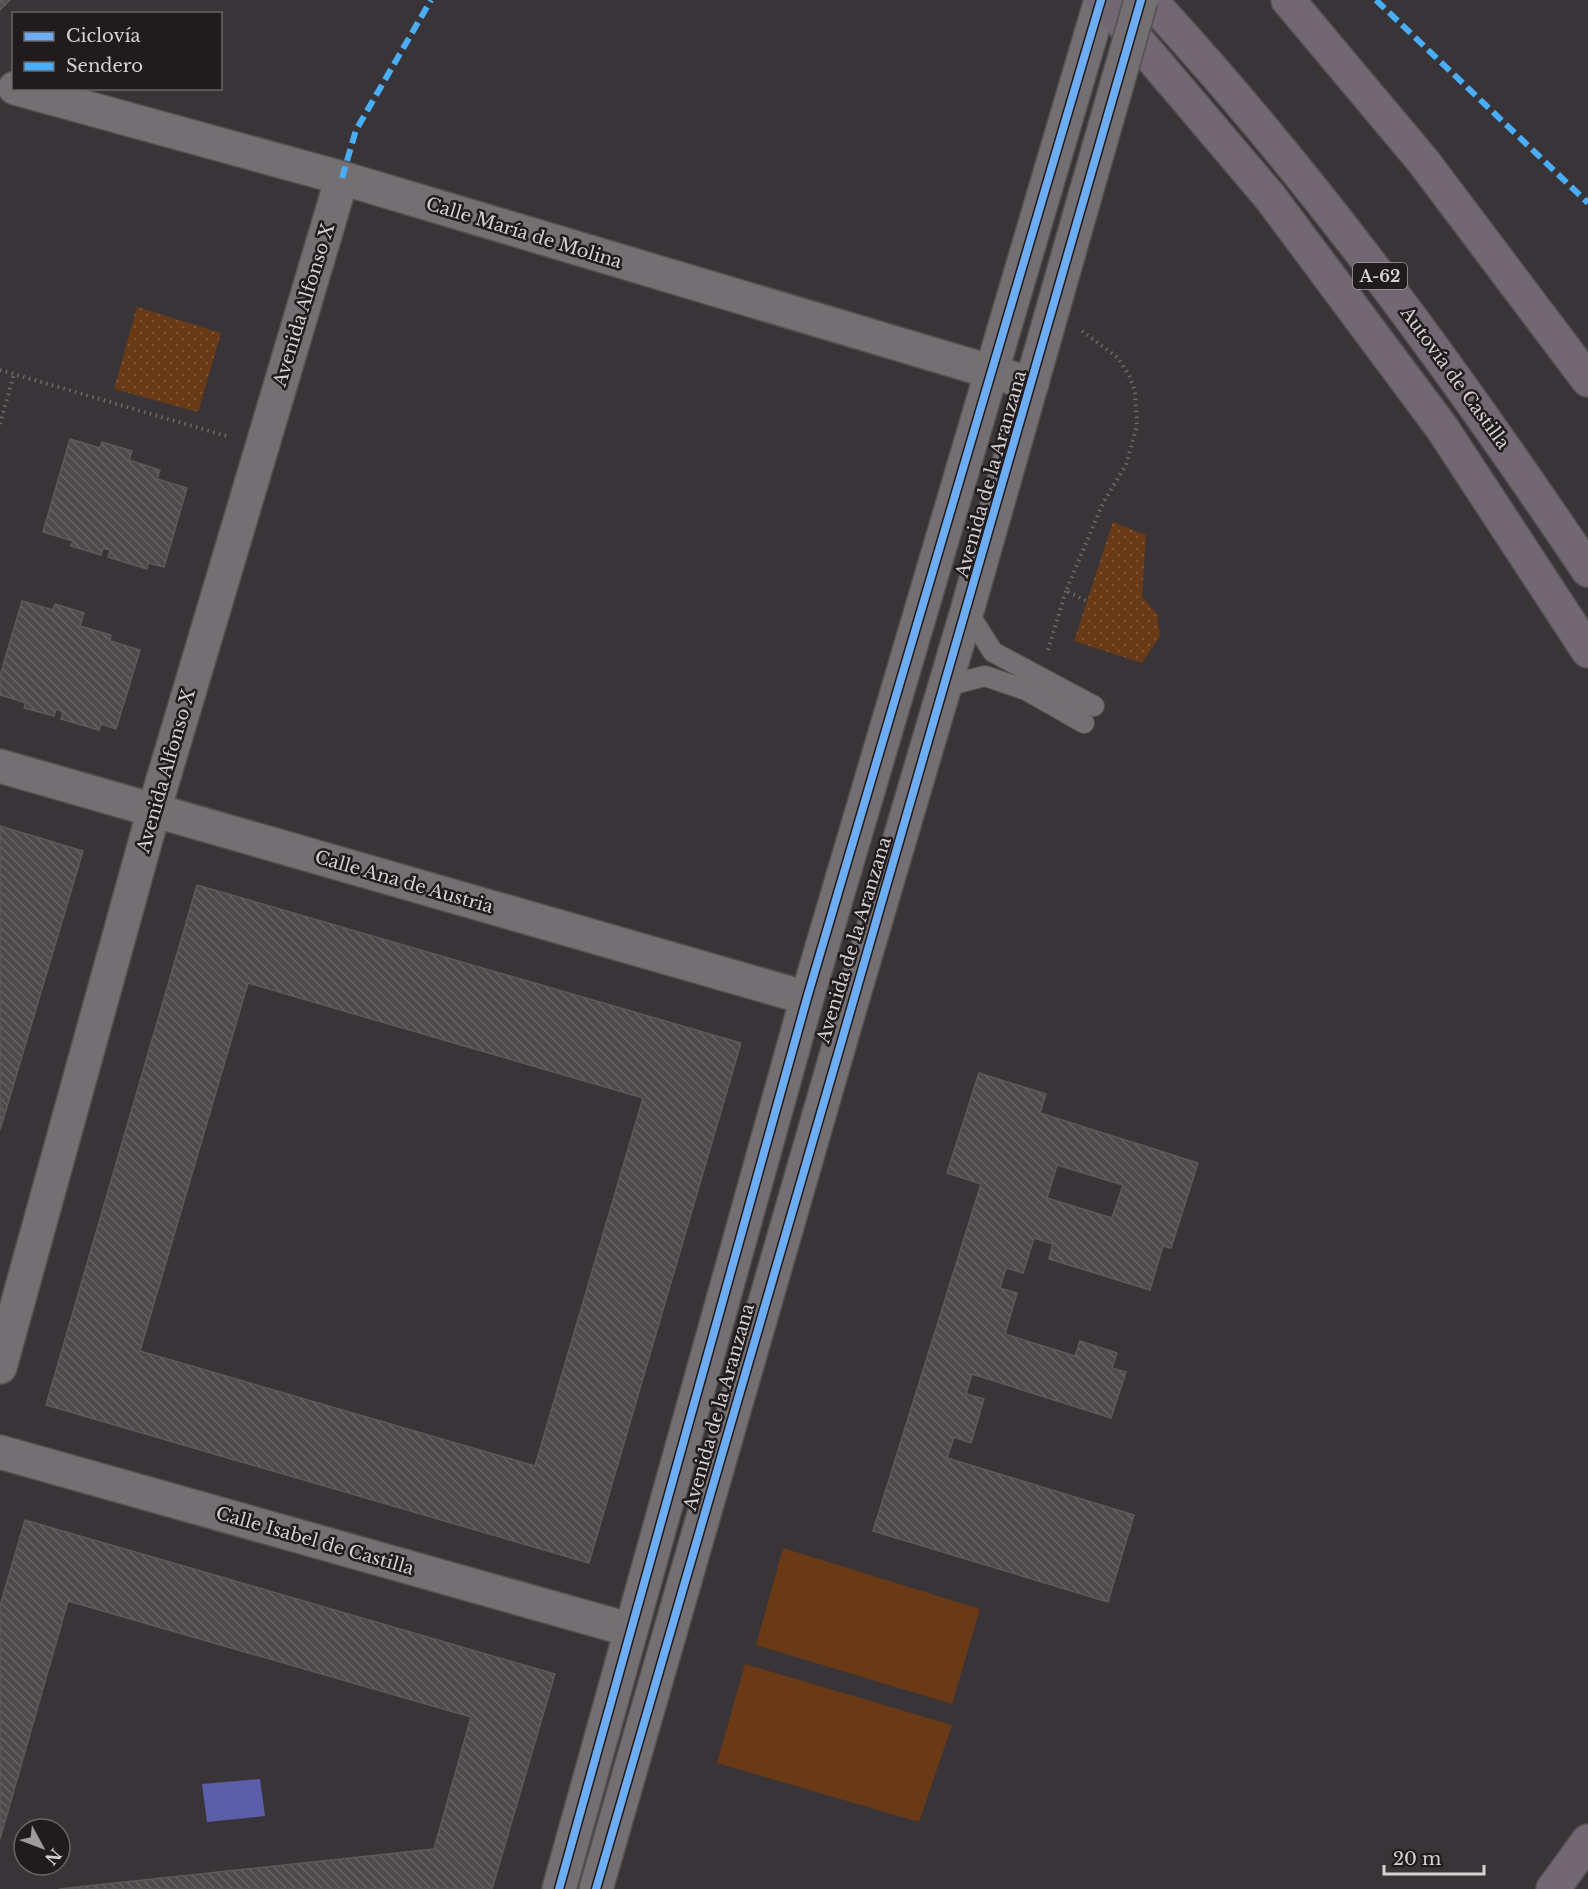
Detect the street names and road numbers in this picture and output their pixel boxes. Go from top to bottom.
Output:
street label: Calle María de Molina [423,193,625,273]
street label: Avenida Alfonso X [268,221,339,390]
road number: A-62 [1353,263,1407,289]
street label: Autovía de Castilla [1395,302,1514,454]
street label: Avenida de la Aranzana [951,368,1031,581]
street label: Avenida Alfonso X [132,686,200,856]
street label: Avenida de la Aranzana [812,834,896,1047]
street label: Calle Ana de Austria [312,846,496,918]
street label: Avenida de la Aranzana [679,1301,759,1514]
street label: Calle Isabel de Castilla [213,1502,417,1580]

